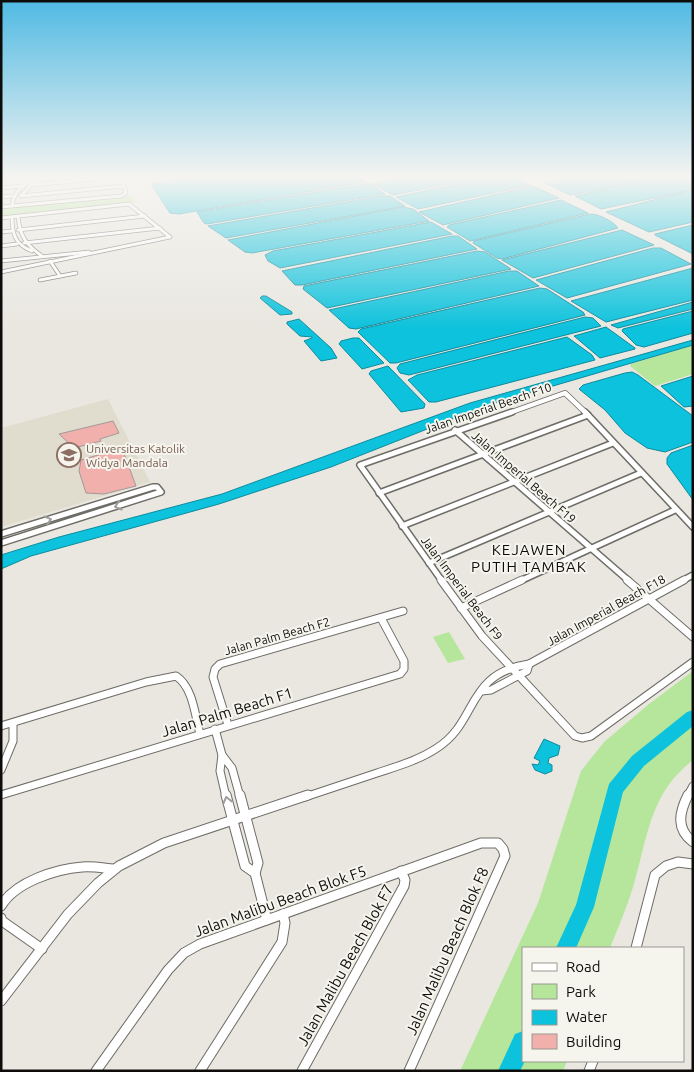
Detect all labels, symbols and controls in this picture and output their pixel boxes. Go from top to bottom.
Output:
street label: Jalan Imperial Beach F10 [423,380,553,436]
street label: Jalan Imperial Beach F19 [470,428,578,526]
school or university icon: Universitas Katolik Widya Mandala [56,442,82,468]
place label: Universitas Katolik Widya Mandala [86,442,185,469]
one-way arrow [115,501,123,511]
one-way arrow [43,516,51,526]
street label: Jalan Imperial Beach F9 [419,534,505,642]
district label: KEJAWEN PUTIH TAMBAK [471,541,587,575]
street label: Jalan Imperial Beach F18 [545,572,668,648]
street label: Jalan Palm Beach F2 [223,615,331,657]
street label: Jalan Palm Beach F1 [159,684,295,740]
one-way arrow [222,795,233,804]
street label: Jalan Malibu Beach Blok F5 [192,862,368,940]
street label: Jalan Malibu Beach Blok F8 [402,864,492,1038]
street label: Jalan Malibu Beach Blok F7 [293,881,397,1049]
legend [522,947,684,1062]
text: Road [566,958,601,975]
text: Park [566,983,596,1000]
text: Water [566,1008,607,1025]
text: Building [566,1033,621,1050]

